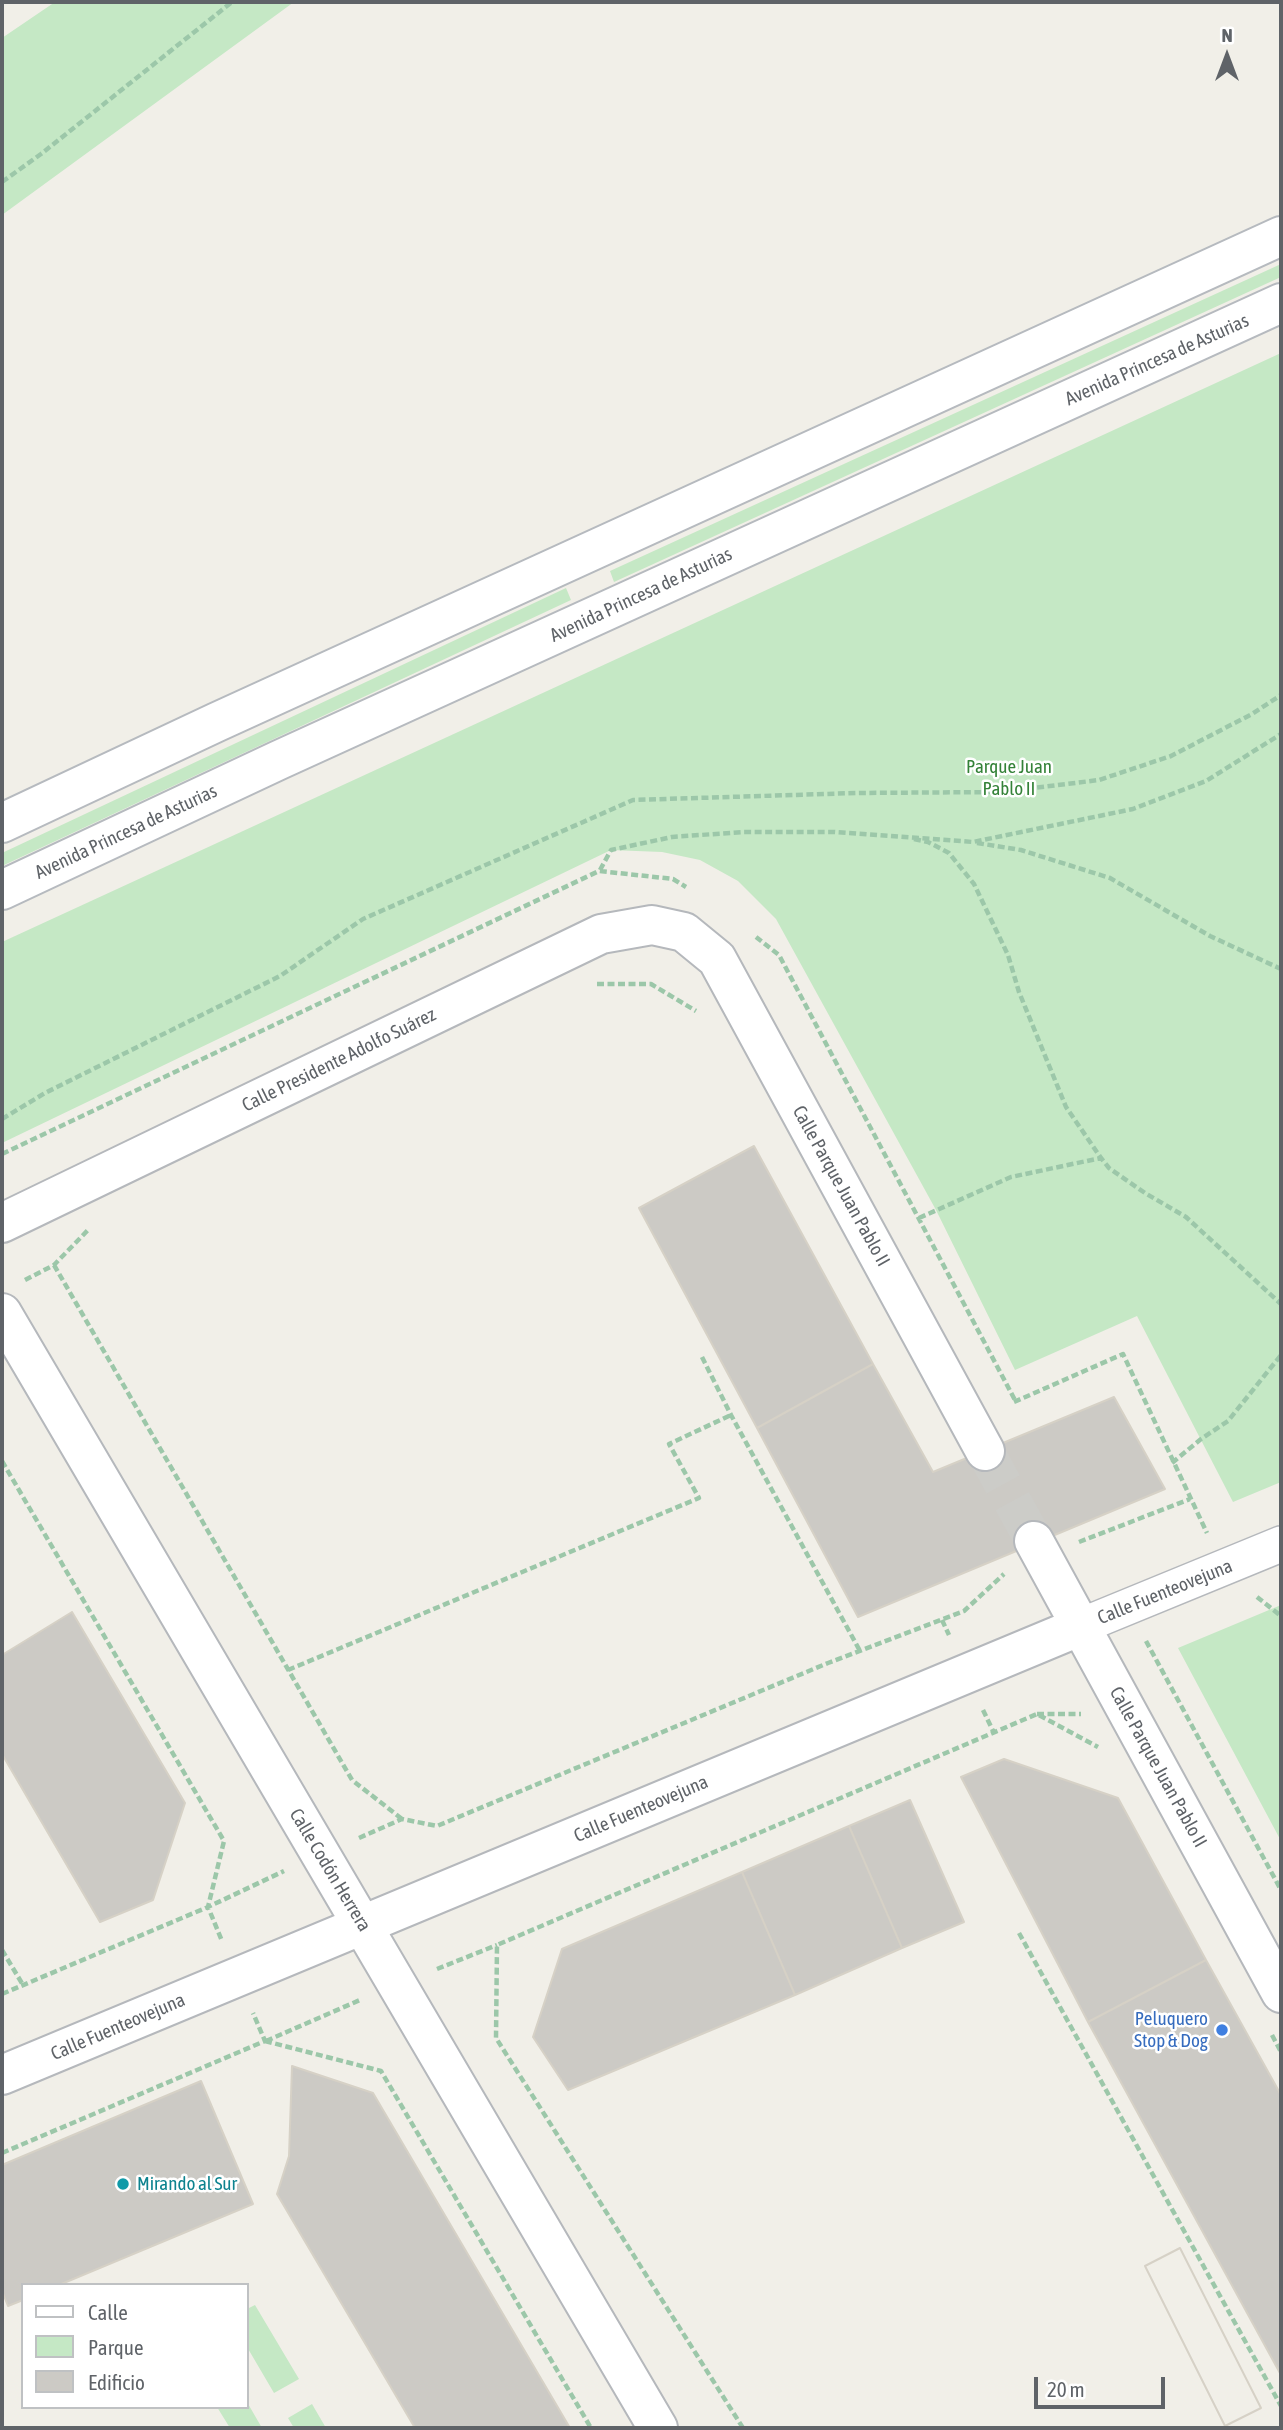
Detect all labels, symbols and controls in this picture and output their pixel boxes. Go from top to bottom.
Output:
north arrow [1192,21,1262,91]
text: N [1221,24,1233,46]
street label: Avenida Princesa de Asturias [1062,309,1252,411]
street label: Avenida Princesa de Asturias [546,543,736,647]
park label: Parque Juan Pablo II [966,756,1052,800]
street label: Avenida Princesa de Asturias [31,780,221,884]
street label: Calle Presidente Adolfo Suárez [238,1003,440,1117]
street label: Calle Parque Juan Pablo II [787,1102,895,1270]
street label: Calle Fuenteovejuna [1094,1555,1236,1629]
street label: Calle Parque Juan Pablo II [1104,1683,1212,1851]
street label: Calle Fuenteovejuna [571,1770,711,1848]
street label: Calle Codón Herrera [284,1804,376,1936]
street label: Calle Fuenteovejuna [48,1988,188,2066]
place label: Peluquero Stop & Dog [1134,2008,1208,2052]
marker: Peluquero Stop & Dog [1214,2022,1230,2038]
place label: Mirando al Sur [137,2173,237,2195]
marker: Mirando al Sur [115,2176,131,2192]
legend [21,2283,248,2409]
text: Calle [88,2300,128,2324]
text: Parque [88,2335,143,2359]
scale bar [1038,2364,1169,2408]
text: Edificio [88,2370,145,2394]
text: 20 m [1047,2377,1085,2401]

